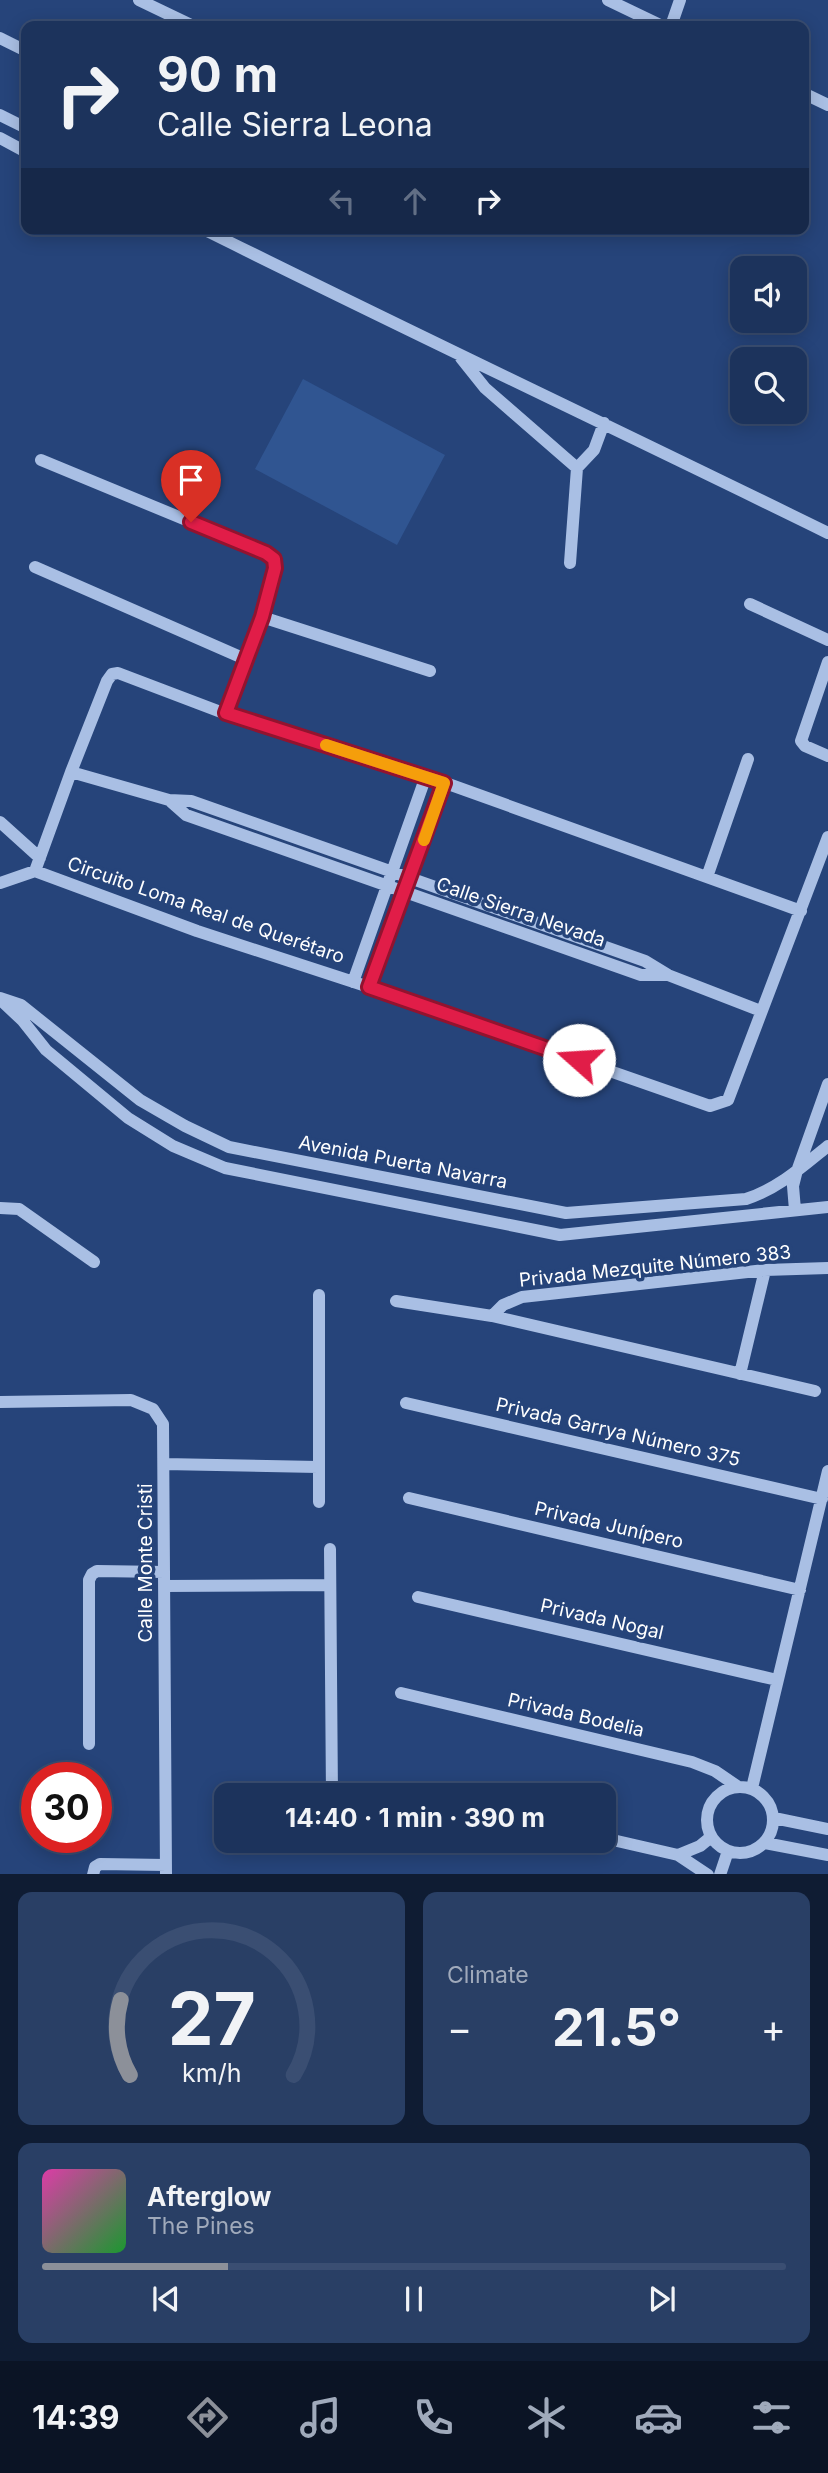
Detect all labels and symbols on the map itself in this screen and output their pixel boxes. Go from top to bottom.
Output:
pin [161,450,221,522]
street label: Circuito Loma Real de Querétaro [64,852,348,968]
street label: Calle Sierra Nevada [433,872,609,952]
position arrow [542,1023,616,1097]
street label: Avenida Puerta Navarra [297,1130,509,1194]
street label: Privada Mezquite Número 383 [518,1240,792,1292]
street label: Privada Garrya Número 375 [494,1393,742,1471]
street label: Calle Monte Cristi [134,1483,157,1643]
street label: Privada Junípero [532,1497,686,1553]
street label: Privada Nogal [538,1594,666,1644]
street label: Privada Bodelia [505,1688,647,1742]
speed limit sign: 30 [21,1762,112,1853]

